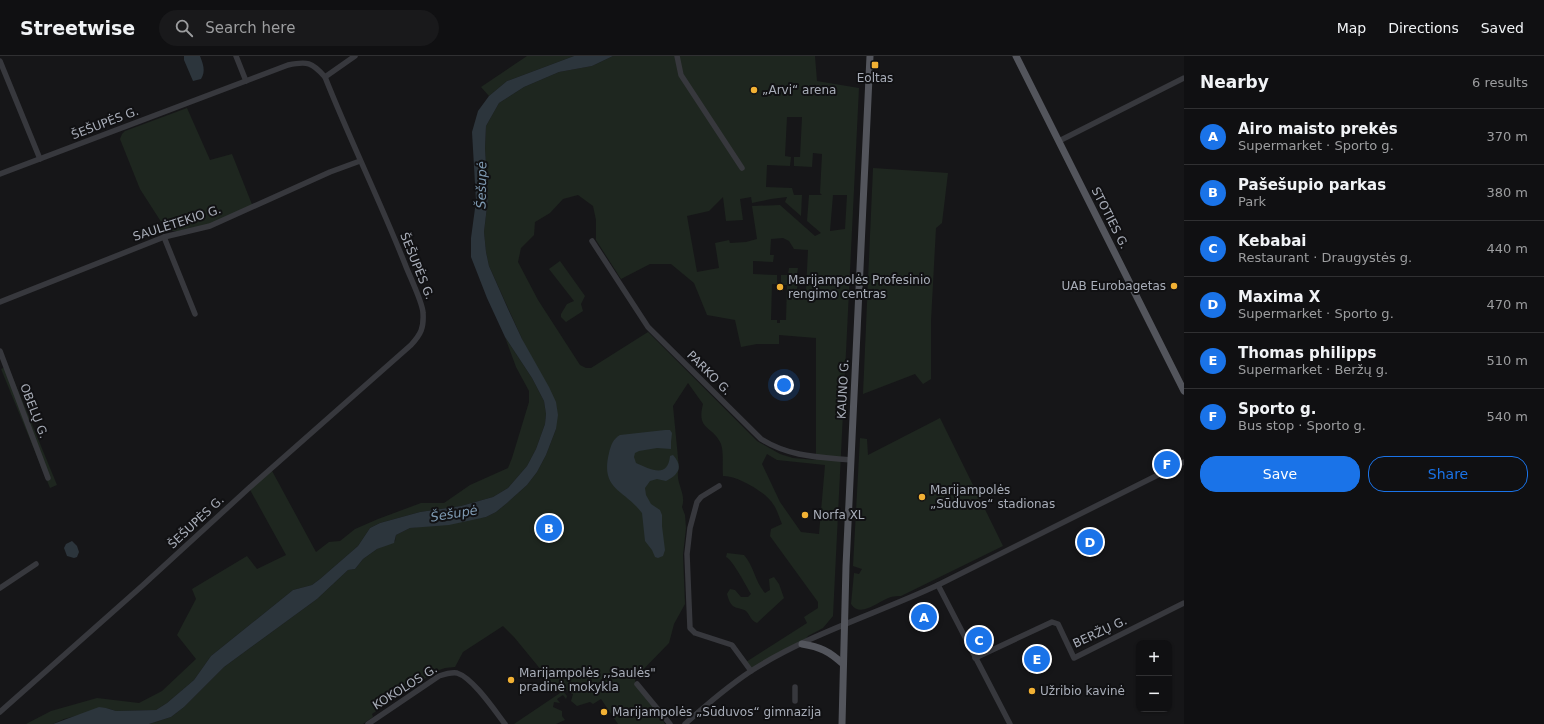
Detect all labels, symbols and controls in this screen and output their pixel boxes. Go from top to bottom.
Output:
search box [159,10,439,46]
text: Streetwise [20,17,135,39]
icon: search [173,17,195,39]
text: Search here [205,19,295,37]
text: Map [1337,20,1366,36]
text: Directions [1388,20,1459,36]
text: Saved [1481,20,1524,36]
marker: Eoltas [870,60,880,70]
place label: Eoltas [857,71,893,85]
text: Nearby [1200,72,1269,92]
text: 6 results [1472,75,1528,90]
place label: „Arvi“ arena [762,83,836,97]
marker: „Arvi“ arena [749,85,759,95]
street label: ŠEŠUPĖS G. [69,103,141,142]
text: Airo maisto prekės [1238,120,1398,138]
text: A [1208,129,1218,144]
text: 370 m [1486,129,1528,144]
text: Supermarket · Sporto g. [1238,138,1394,153]
water label: Šešupė [474,161,489,209]
text: Pašešupio parkas [1238,176,1386,194]
street label: STOTIES G. [1088,185,1132,251]
text: B [1208,185,1218,200]
text: 380 m [1486,185,1528,200]
text: Park [1238,194,1266,209]
street label: SAULĖTEKIO G. [131,201,223,244]
street label: ŠEŠUPĖS G. [397,230,438,302]
text: Kebabai [1238,232,1306,250]
text: C [1208,241,1218,256]
text: 440 m [1486,241,1528,256]
text: Restaurant · Draugystės g. [1238,250,1412,265]
place label: Marijampolės Profesinio rengimo centras [788,273,931,301]
place label: UAB Eurobagetas [1061,279,1166,293]
marker: UAB Eurobagetas [1169,281,1179,291]
marker: Marijampolės Profesinio rengimo centras [775,282,785,292]
text: Maxima X [1238,288,1320,306]
text: D [1208,297,1218,312]
text: 470 m [1486,297,1528,312]
text: Supermarket · Sporto g. [1238,306,1394,321]
text: Thomas philipps [1238,344,1376,362]
street label: PARKO G. [684,348,734,398]
text: E [1209,353,1217,368]
text: 510 m [1486,353,1528,368]
street label: KAUNO G. [834,359,852,419]
text: Supermarket · Beržų g. [1238,362,1388,377]
your location [774,375,794,395]
street label: OBELŲ G. [17,382,51,440]
text: Sporto g. [1238,400,1316,418]
text: F [1209,409,1217,424]
text: 540 m [1486,409,1528,424]
text: Bus stop · Sporto g. [1238,418,1366,433]
pin: F [1154,449,1180,479]
button: Save [1200,456,1360,492]
button: Share [1368,456,1528,492]
place label: Marijampolės „Sūduvos“ stadionas [930,483,1055,511]
street label: ŠEŠUPĖS G. [165,492,227,551]
marker: Marijampolės „Sūduvos“ stadionas [917,492,927,502]
water label: Šešupė [429,502,479,525]
place label: Norfa XL [813,508,865,522]
marker: Norfa XL [800,510,810,520]
pin: B [536,513,562,543]
pin: D [1077,527,1103,557]
pin: A [911,602,937,632]
street label: BERŽŲ G. [1070,612,1129,651]
pin: C [966,625,992,655]
map controls [1136,640,1172,712]
button: + [1136,640,1172,676]
pin: E [1024,644,1050,674]
street label: KOKOLOS G. [370,662,440,712]
place label: Marijampolės ,,Saulės" pradinė mokykla [519,666,656,694]
marker: Marijampolės ,,Saulės" pradinė mokykla [506,675,516,685]
button: − [1136,676,1172,712]
place label: Užribio kavinė [1040,684,1125,698]
marker: Užribio kavinė [1027,686,1037,696]
place label: Marijampolės „Sūduvos“ gimnazija [612,705,821,719]
marker: Marijampolės „Sūduvos“ gimnazija [599,707,609,717]

